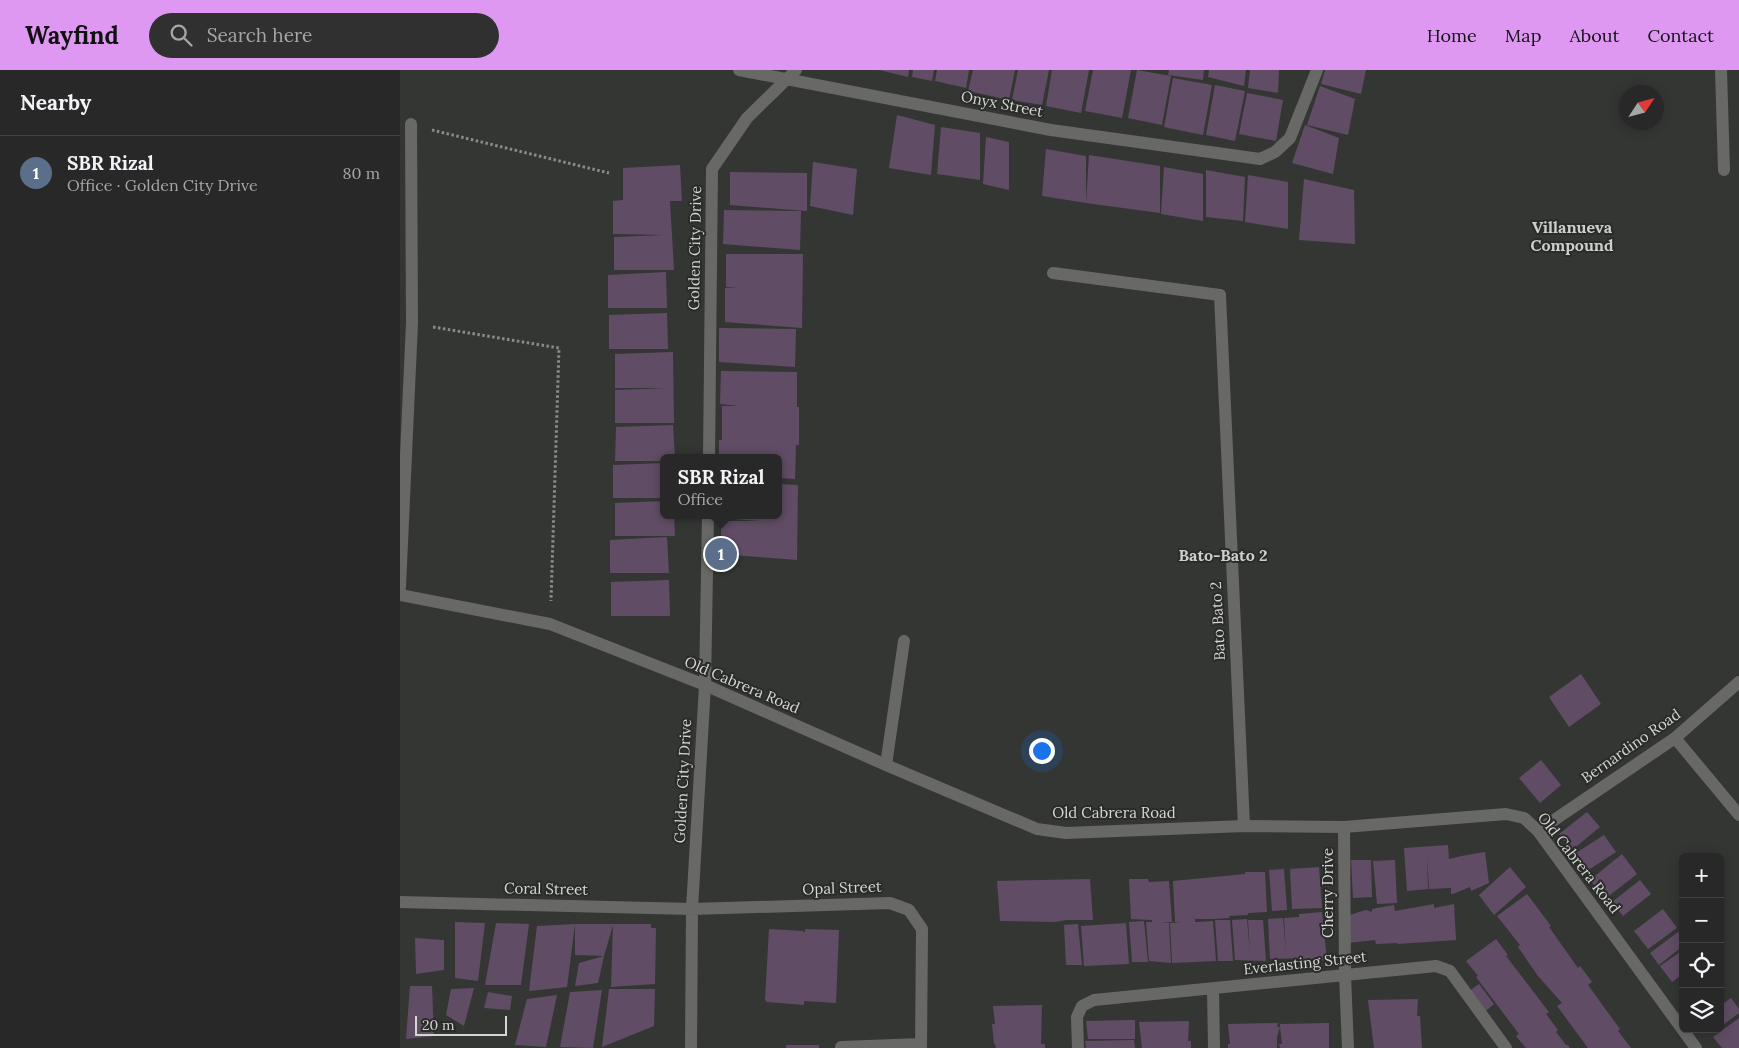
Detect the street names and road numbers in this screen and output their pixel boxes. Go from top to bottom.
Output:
street label: Onyx Street [959,86,1045,121]
street label: Golden City Drive [684,186,705,310]
street label: Bato Bato 2 [1206,581,1229,661]
street label: Old Cabrera Road [682,652,803,717]
street label: Bernardino Road [1577,704,1684,787]
street label: Golden City Drive [670,718,695,844]
street label: Old Cabrera Road [1052,803,1176,822]
street label: Old Cabrera Road [1534,808,1625,917]
street label: Cherry Drive [1318,848,1337,938]
street label: Opal Street [802,877,882,898]
street label: Coral Street [504,878,588,899]
street label: Everlasting Street [1242,947,1368,978]

